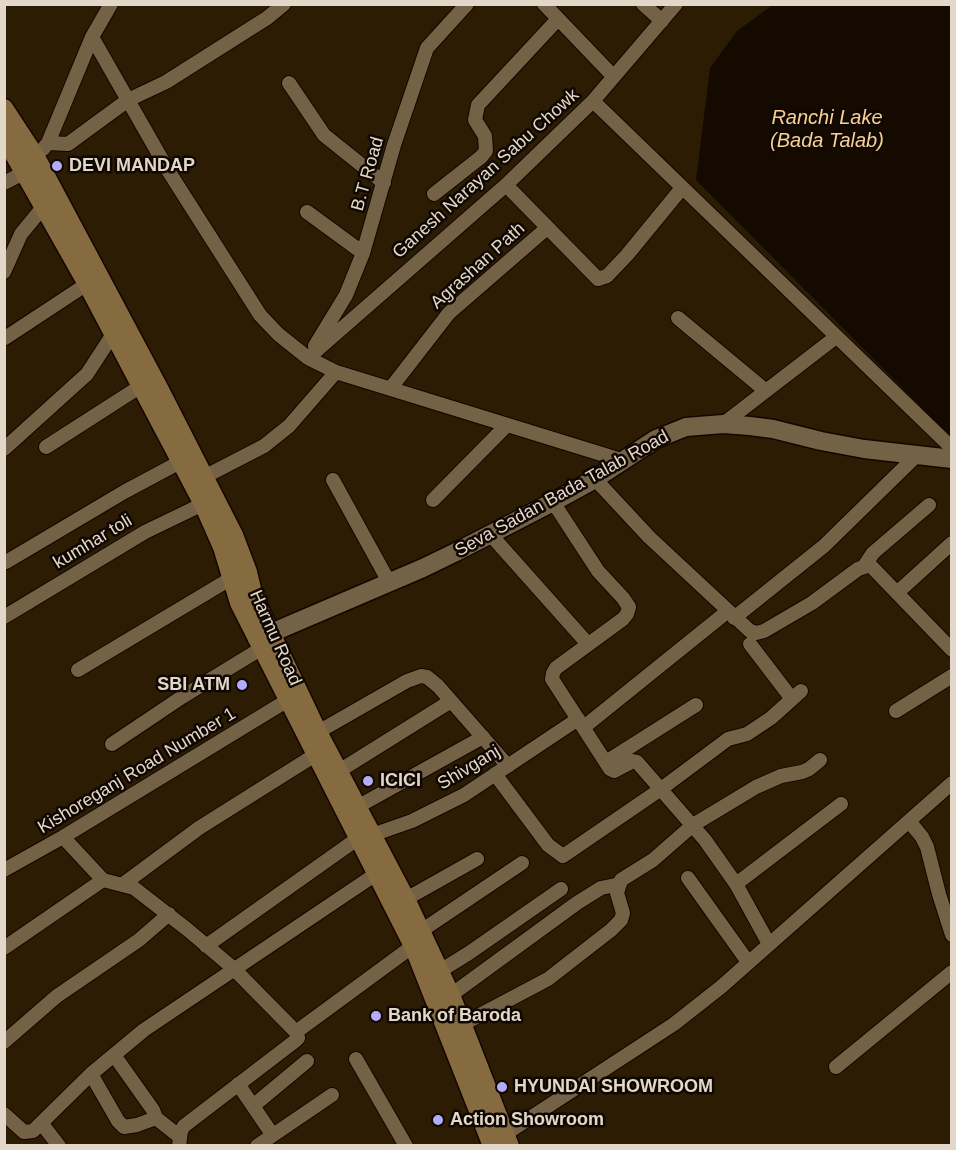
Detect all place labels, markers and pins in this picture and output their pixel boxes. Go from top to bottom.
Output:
place label: DEVI MANDAP [69,155,195,177]
marker: DEVI MANDAP [50,159,64,173]
place label: SBI ATM [157,674,230,696]
marker: SBI ATM [235,678,249,692]
place label: ICICI [380,770,421,792]
marker: ICICI [361,774,375,788]
place label: Bank of Baroda [388,1005,521,1027]
marker: Bank of Baroda [369,1009,383,1023]
place label: HYUNDAI SHOWROOM [514,1076,713,1098]
marker: HYUNDAI SHOWROOM [495,1080,509,1094]
place label: Action Showroom [450,1109,604,1131]
marker: Action Showroom [431,1113,445,1127]

